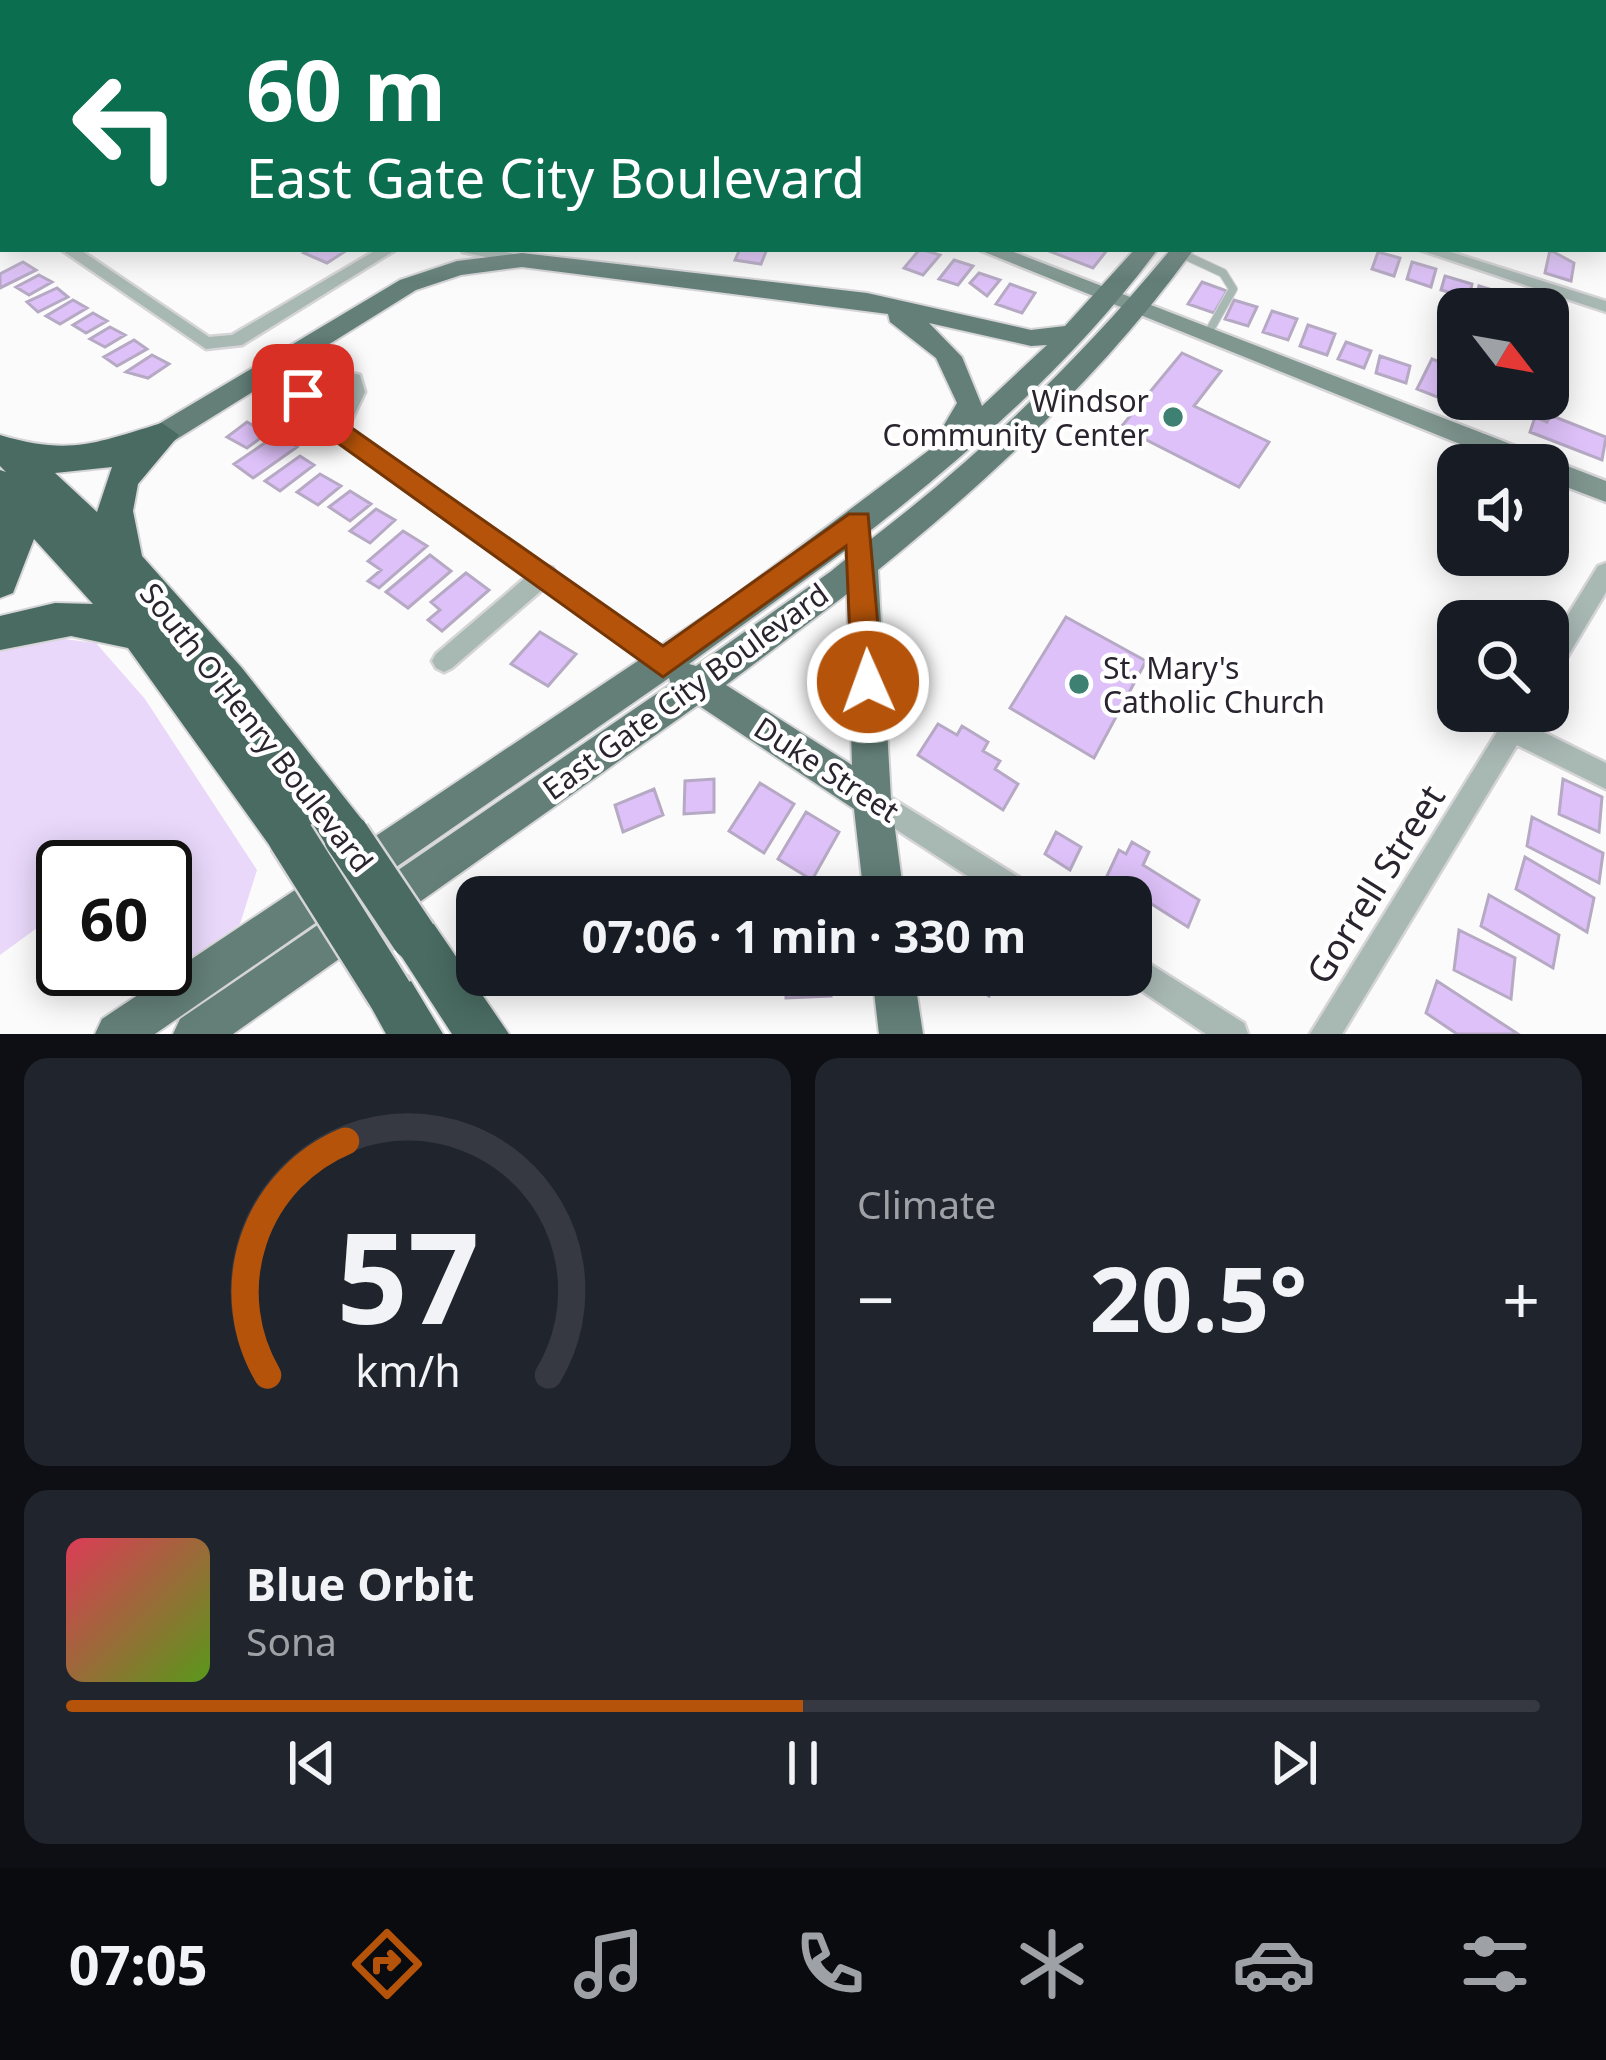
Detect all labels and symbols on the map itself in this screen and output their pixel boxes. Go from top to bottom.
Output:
north arrow [1437,288,1569,420]
pin [252,344,354,446]
place label: Windsor Community Center [882,380,1149,455]
marker: Windsor Community Center [1160,404,1186,430]
street label: East Gate City Boulevard [534,573,836,809]
street label: South O'Henry Boulevard [131,574,383,880]
position arrow [805,619,931,745]
place label: St. Mary's Catholic Church [1103,647,1325,722]
marker: St. Mary's Catholic Church [1066,671,1092,697]
street label: Duke Street [747,707,907,831]
street label: Gorrell Street [1294,775,1456,993]
speed limit sign: 60 [36,840,192,996]

